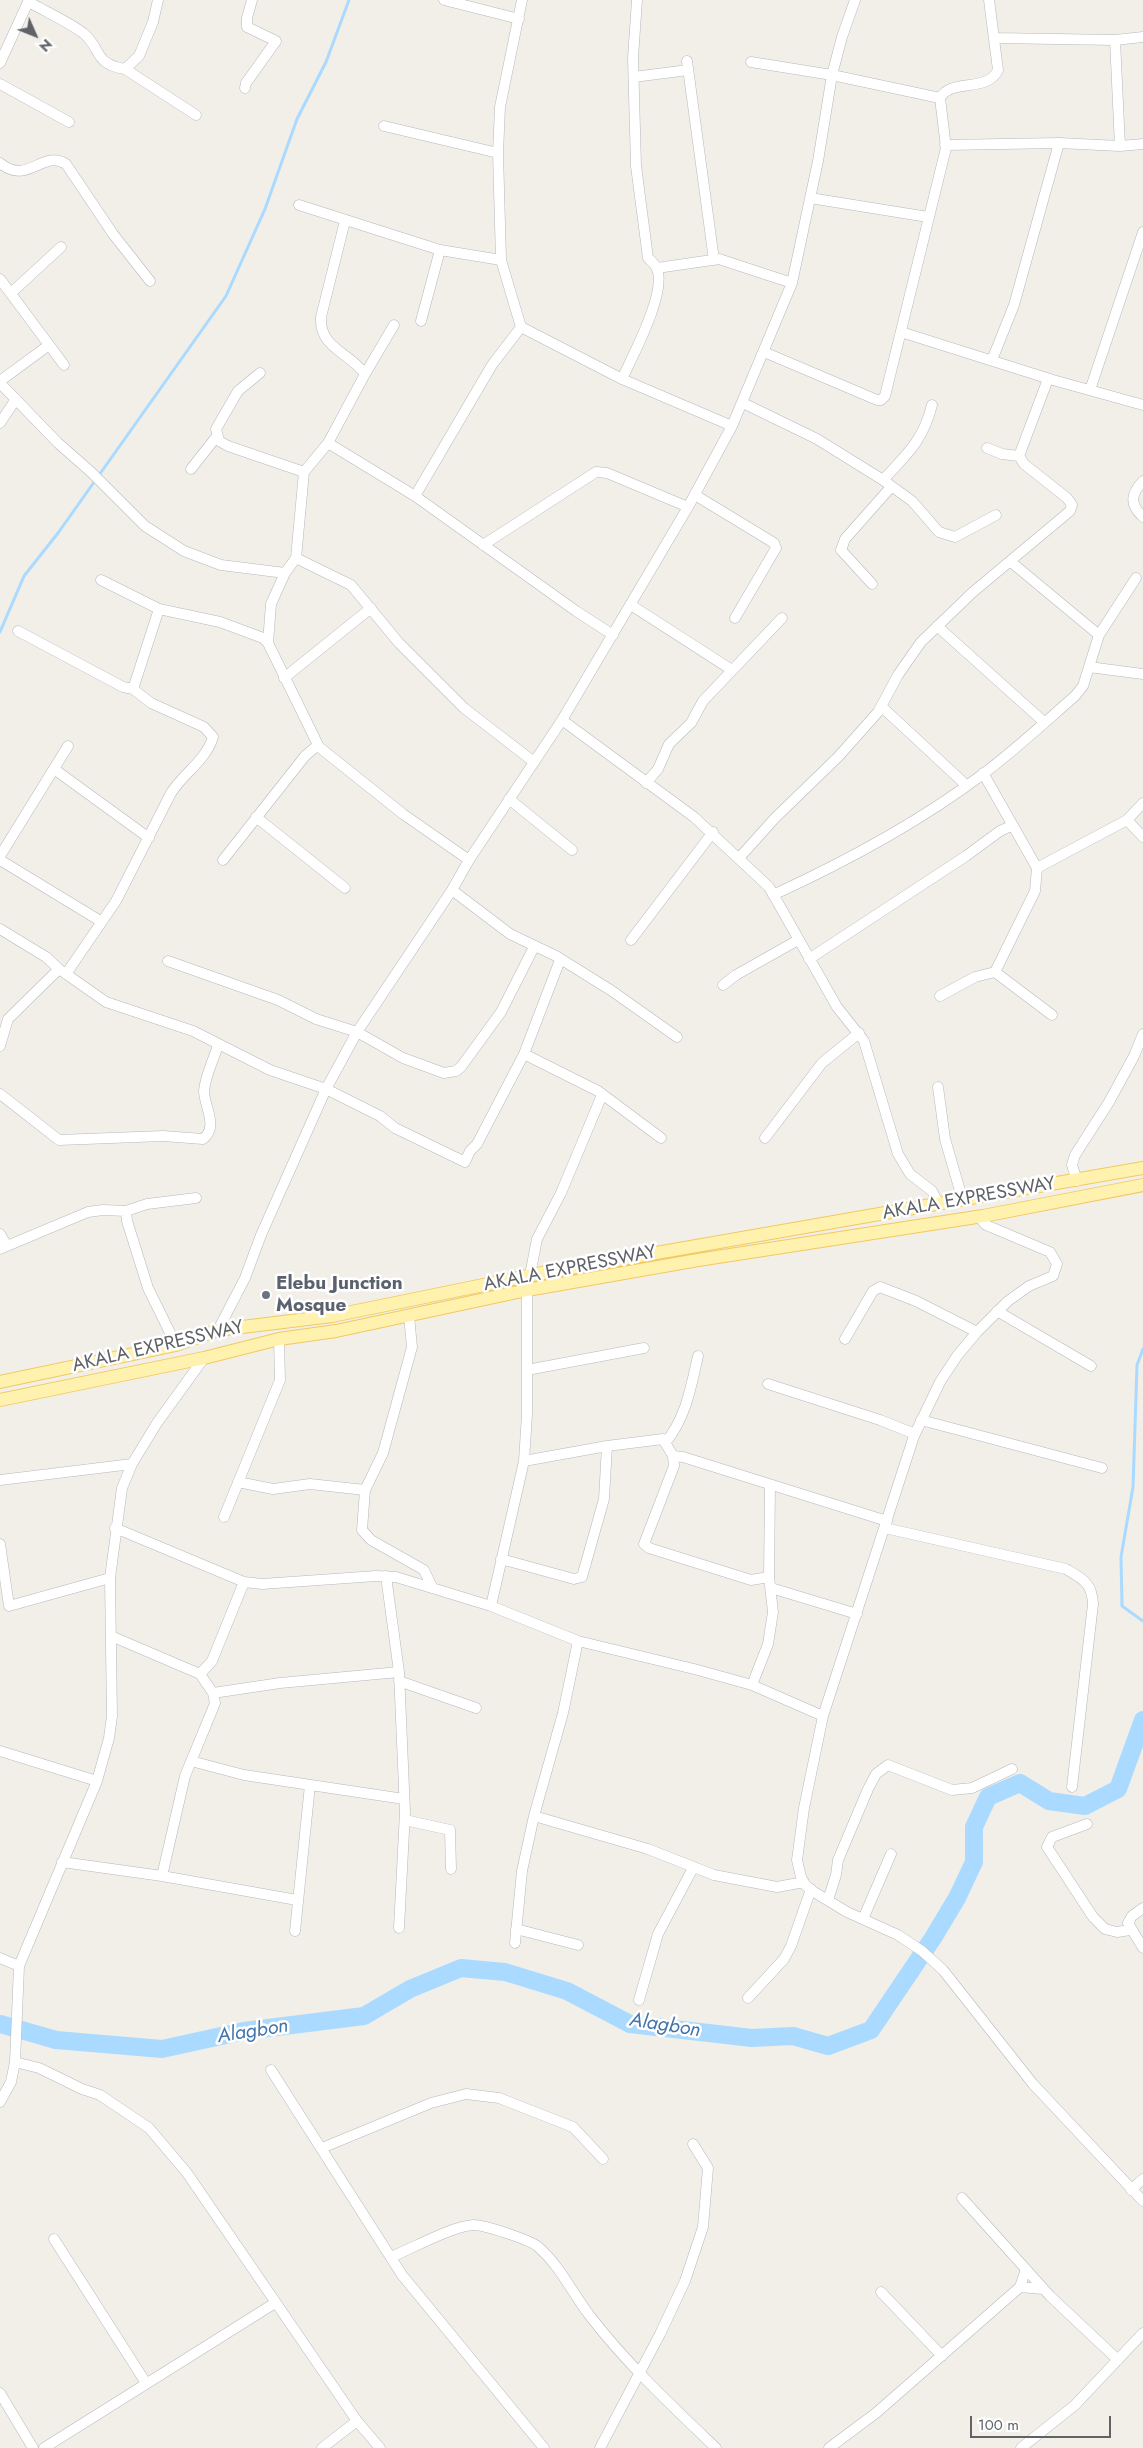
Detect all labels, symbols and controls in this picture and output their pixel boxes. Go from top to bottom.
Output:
north arrow [10,10,60,60]
text: N [35,34,57,56]
street label: AKALA EXPRESSWAY [881,1173,1057,1225]
street label: AKALA EXPRESSWAY [482,1241,658,1297]
place label: Elebu Junction Mosque [276,1273,403,1317]
marker: Elebu Junction Mosque [260,1289,272,1301]
street label: AKALA EXPRESSWAY [70,1316,246,1378]
water label: Alagbon [628,2009,702,2043]
water label: Alagbon [216,2015,290,2049]
scale bar [973,2406,1114,2438]
text: 100 m [978,2414,1019,2436]

